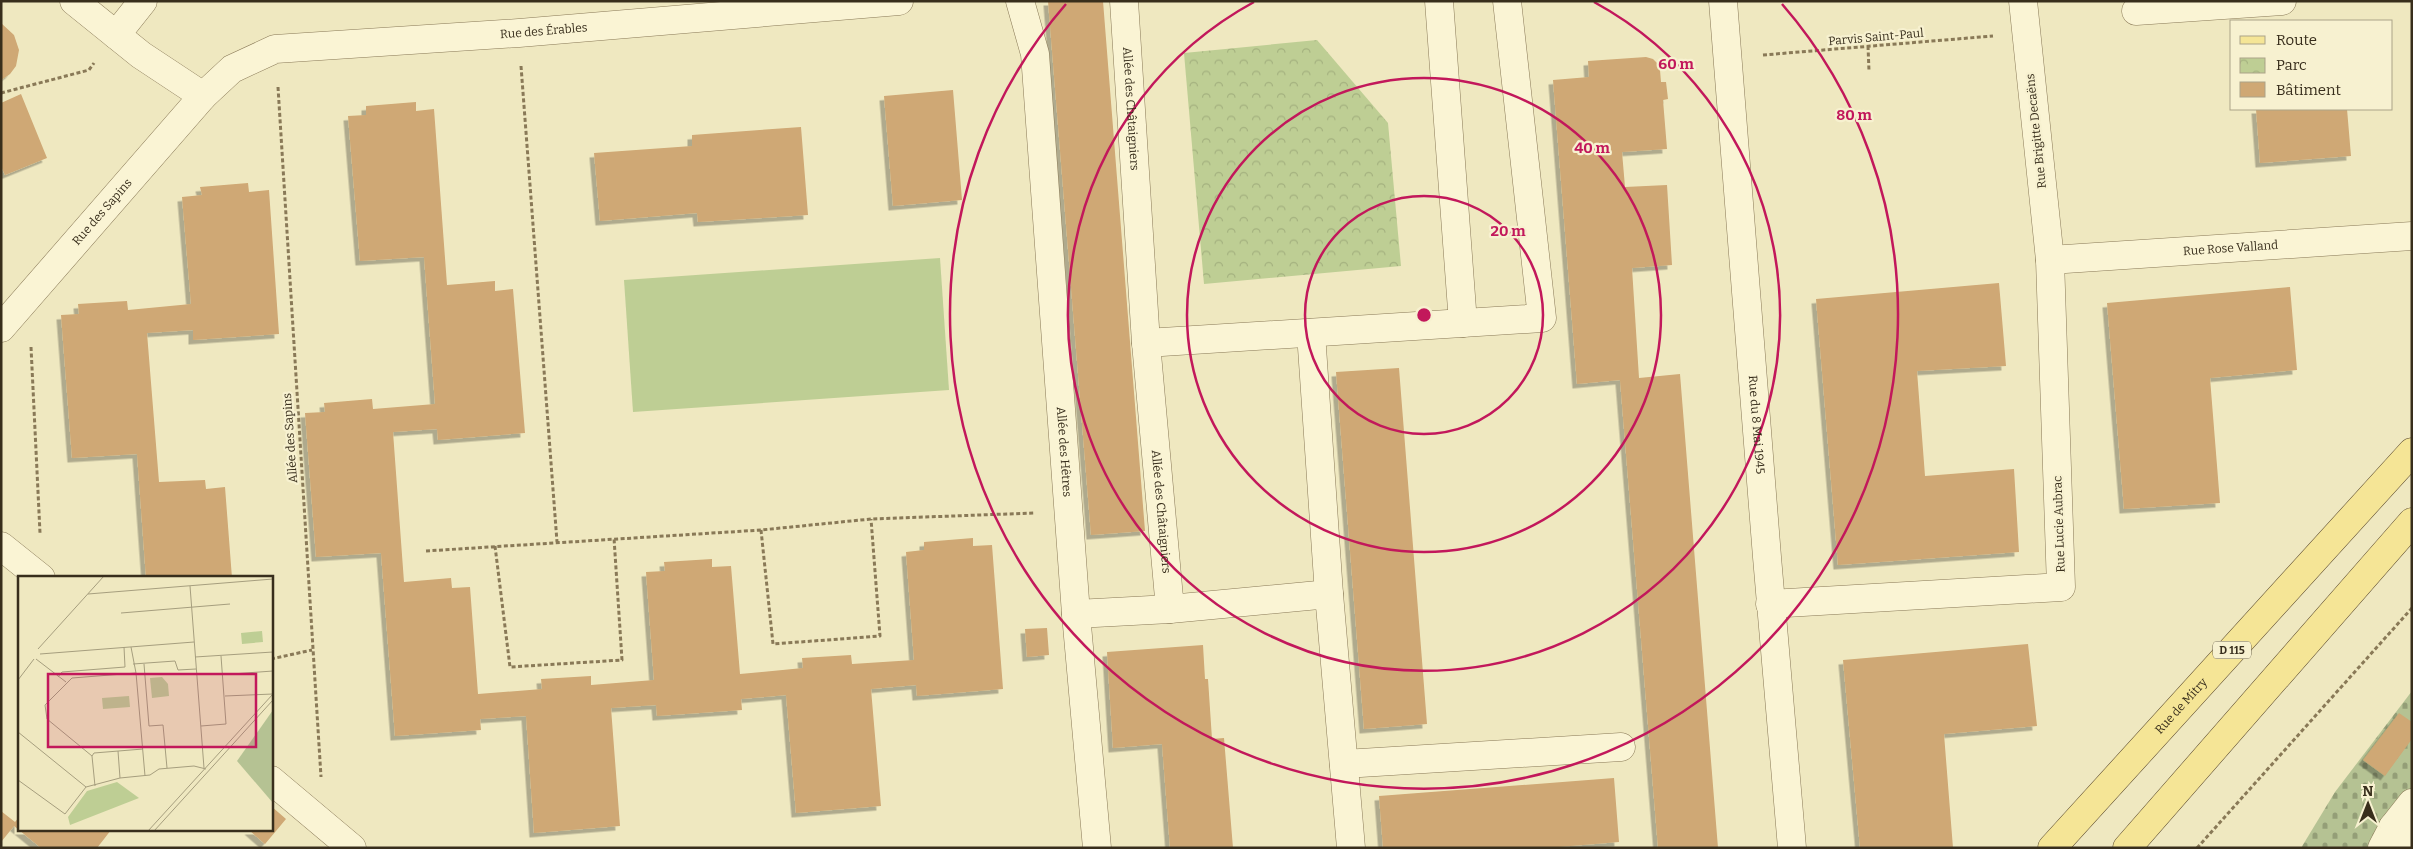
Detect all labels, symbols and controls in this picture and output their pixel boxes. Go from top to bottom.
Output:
street label: Rue des Érables [500,20,588,41]
legend [2230,20,2393,110]
street label: Parvis Saint-Paul [1828,26,1925,48]
text: Route [2276,31,2317,49]
street label: Allée des Châtaigniers [1120,47,1142,171]
text: 60 m [1658,55,1694,73]
text: Parc [2276,56,2307,74]
street label: Rue Brigitte Decaëns [2023,73,2049,189]
text: Bâtiment [2276,81,2341,99]
text: 80 m [1836,106,1872,124]
text: 40 m [1574,139,1611,157]
street label: Rue des Sapins [69,176,135,248]
text: 20 m [1491,222,1526,240]
street label: Rue Rose Valland [2183,238,2279,258]
centre of rings [1415,306,1433,324]
street label: Rue du 8 Mai 1945 [1746,375,1767,475]
street label: Allée des Sapins [280,392,300,483]
street label: Allée des Hêtres [1054,406,1074,498]
street label: Allée des Châtaigniers [1149,449,1174,574]
street label: Rue Lucie Aubrac [2050,475,2068,573]
inset map [18,576,272,832]
road number: D 115 [2213,642,2251,658]
street label: Rue de Mitry [2152,675,2211,737]
north arrow [2343,779,2393,829]
text: N [2363,783,2374,800]

